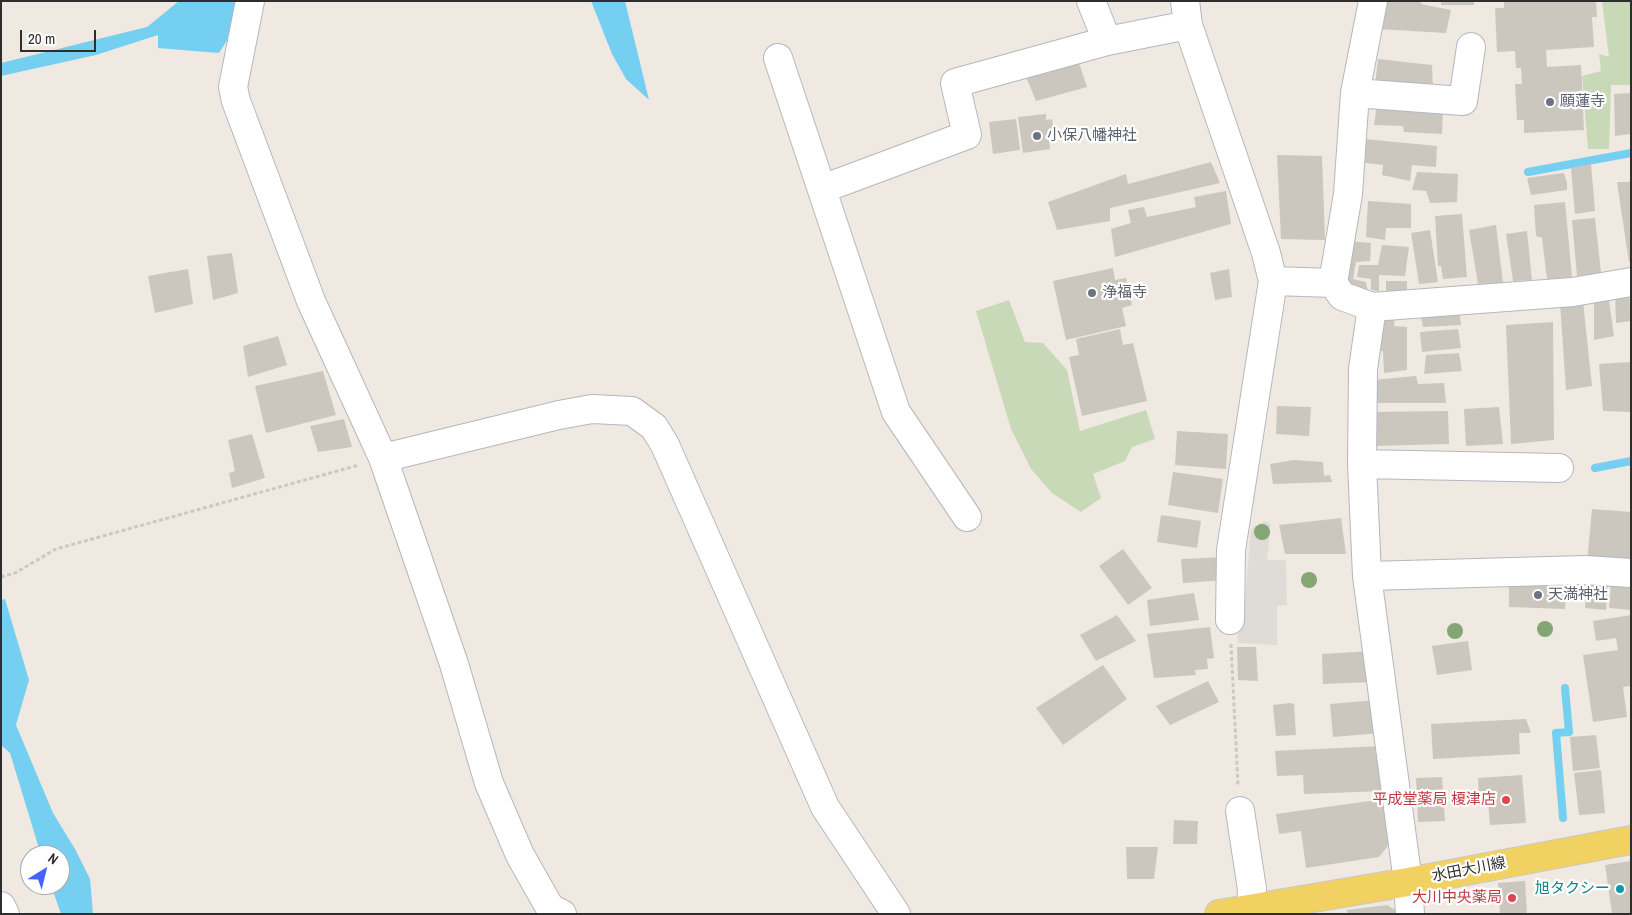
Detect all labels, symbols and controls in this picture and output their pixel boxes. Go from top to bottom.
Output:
scale bar [22,20,99,52]
text: 20 m [28,28,55,49]
place label: 願蓮寺 [1560,93,1605,111]
marker: 願蓮寺 [1544,96,1556,108]
place label: 小保八幡神社 [1047,127,1137,145]
marker: 小保八幡神社 [1031,130,1043,142]
place label: 浄福寺 [1102,284,1147,302]
marker: 浄福寺 [1086,287,1098,299]
place label: 天満神社 [1548,586,1608,604]
marker: 天満神社 [1532,589,1544,601]
place label: 平成堂薬局 榎津店 [1373,791,1496,809]
marker: 平成堂薬局 榎津店 [1500,794,1512,806]
north arrow [20,845,70,895]
text: N [45,849,62,868]
street label: 水田大川線 [1430,854,1508,886]
place label: 旭タクシー [1535,880,1610,898]
marker: 旭タクシー [1614,883,1626,895]
place label: 大川中央薬局 [1412,889,1502,907]
marker: 大川中央薬局 [1506,892,1518,904]

